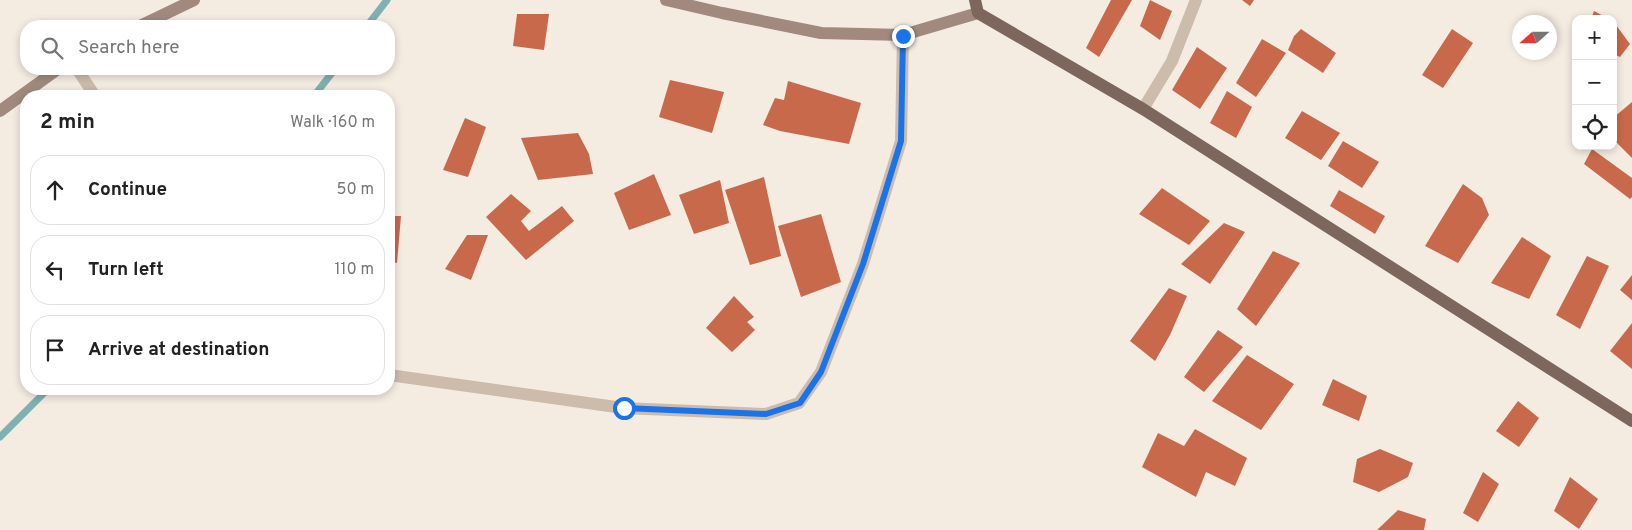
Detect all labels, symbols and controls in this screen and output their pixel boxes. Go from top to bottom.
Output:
north arrow [1512,15,1557,60]
map controls [1572,15,1617,150]
button: + [1572,15,1617,60]
search box [20,20,395,75]
route end [892,25,915,48]
icon: search [38,34,66,62]
text: Search here [78,36,180,60]
button: − [1572,60,1617,105]
button: locate [1572,105,1617,150]
text: 2 min [40,109,95,136]
text: Walk · 160 m [290,113,375,133]
icon: ahead [41,176,69,204]
text: Continue [88,178,167,202]
text: 50 m [337,180,374,200]
icon: left [41,256,69,284]
text: Turn left [88,258,164,282]
text: 110 m [334,260,374,280]
icon: arrive [41,336,69,364]
text: Arrive at destination [88,338,269,362]
route start [613,397,636,420]

